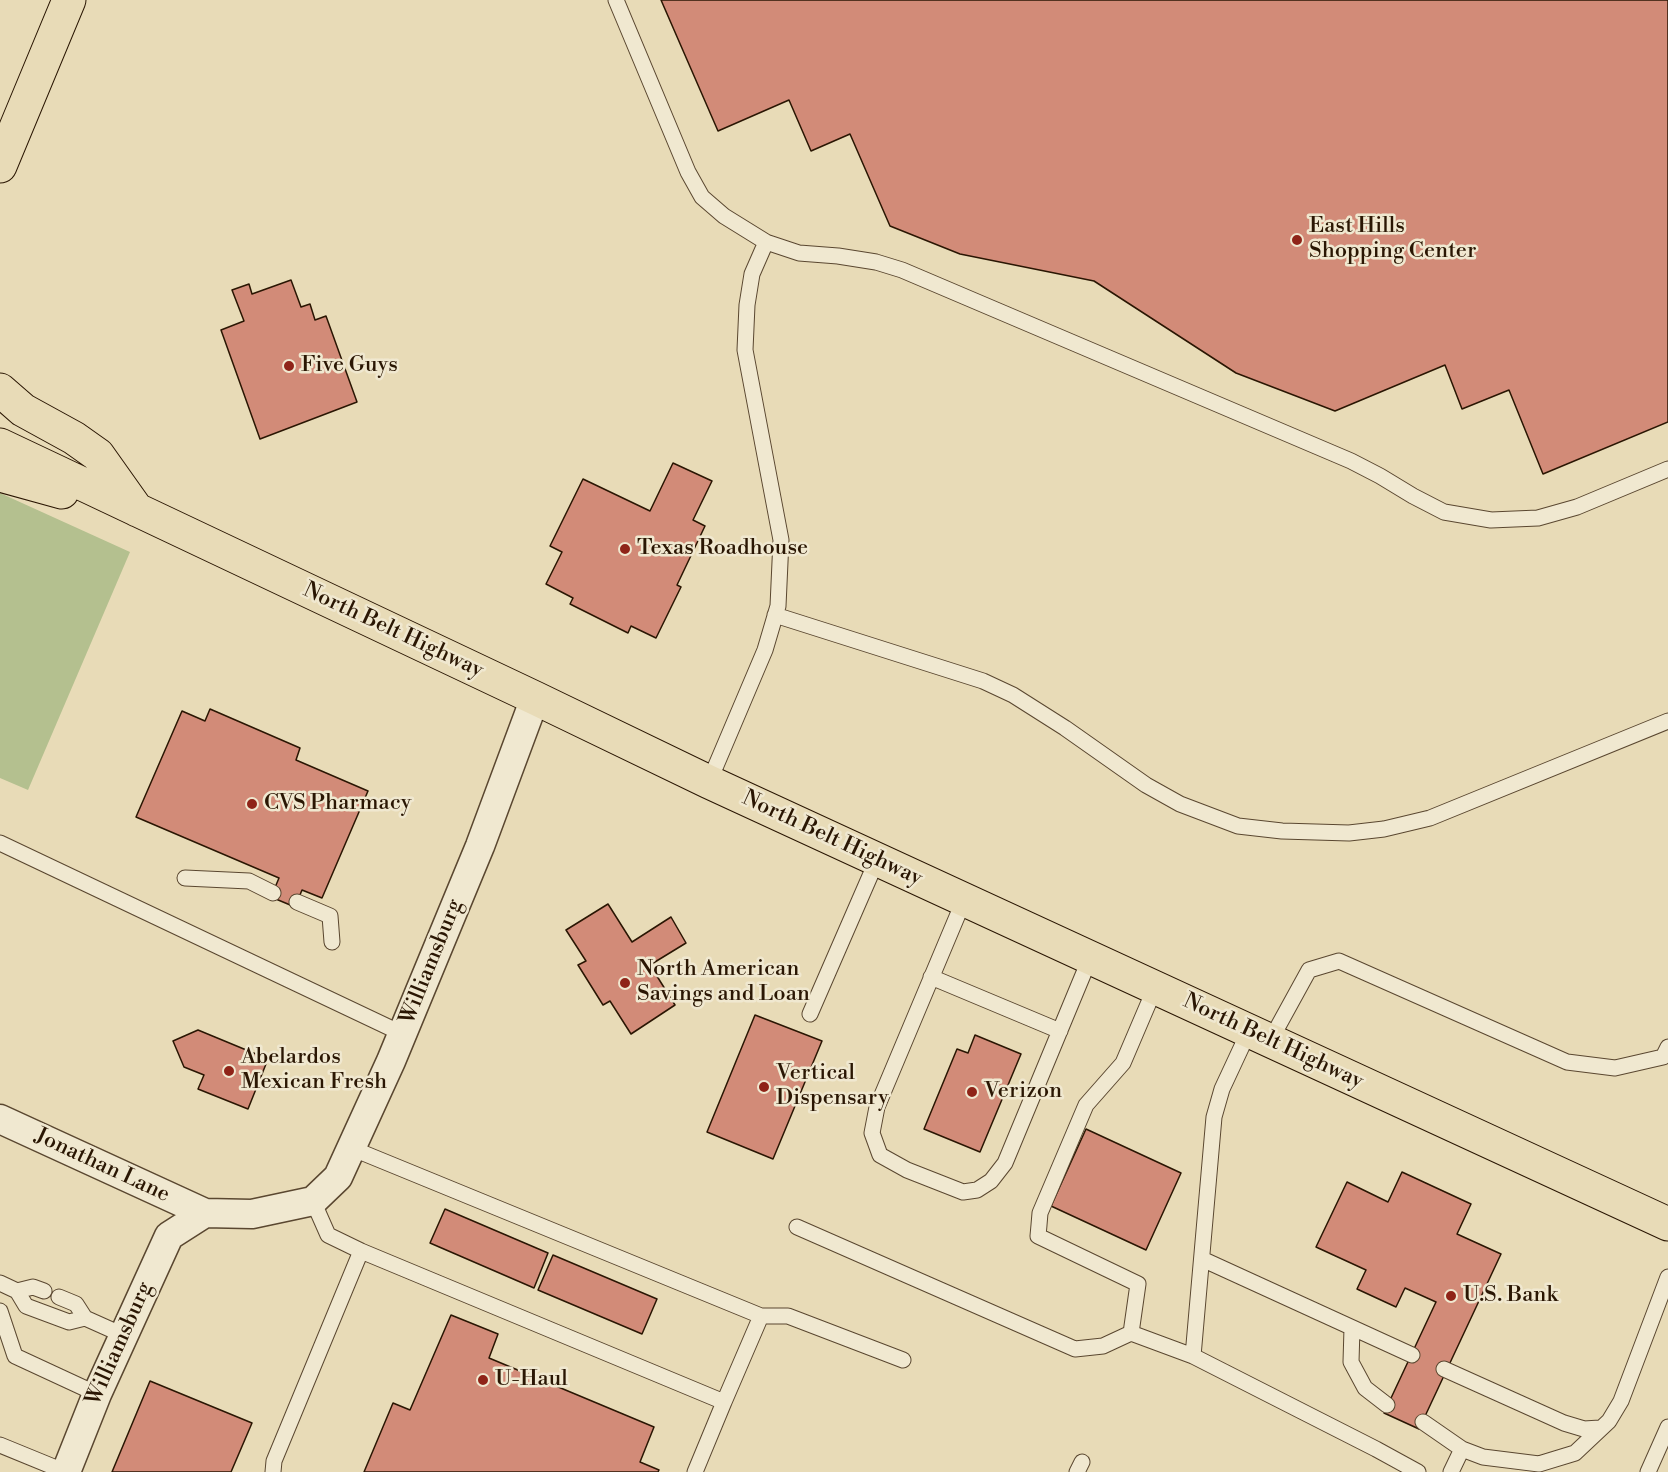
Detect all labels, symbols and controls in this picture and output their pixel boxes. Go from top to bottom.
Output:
place label: East Hills Shopping Center [1309,214,1476,266]
marker: East Hills Shopping Center [1290,233,1304,247]
place label: Five Guys [301,353,398,379]
marker: Five Guys [282,359,296,373]
place label: Texas Roadhouse [637,536,808,562]
marker: Texas Roadhouse [618,542,632,556]
street label: North Belt Highway [299,578,487,684]
street label: North Belt Highway [738,786,926,892]
place label: CVS Pharmacy [264,791,411,817]
marker: CVS Pharmacy [245,797,259,811]
street label: Williamsburg [395,896,469,1028]
place label: North American Savings and Loan [637,957,810,1008]
marker: North American Savings and Loan [618,976,632,990]
street label: North Belt Highway [1179,989,1367,1095]
place label: Abelardos Mexican Fresh [241,1045,387,1096]
place label: Vertical Dispensary [776,1061,889,1112]
marker: Abelardos Mexican Fresh [222,1064,236,1078]
place label: Verizon [984,1079,1062,1105]
marker: Vertical Dispensary [757,1080,771,1094]
marker: Verizon [965,1085,979,1099]
street label: Jonathan Lane [30,1123,174,1209]
street label: Williamsburg [81,1278,159,1410]
place label: U.S. Bank [1463,1283,1558,1309]
marker: U.S. Bank [1444,1289,1458,1303]
place label: U-Haul [495,1367,568,1393]
marker: U-Haul [476,1373,490,1387]

